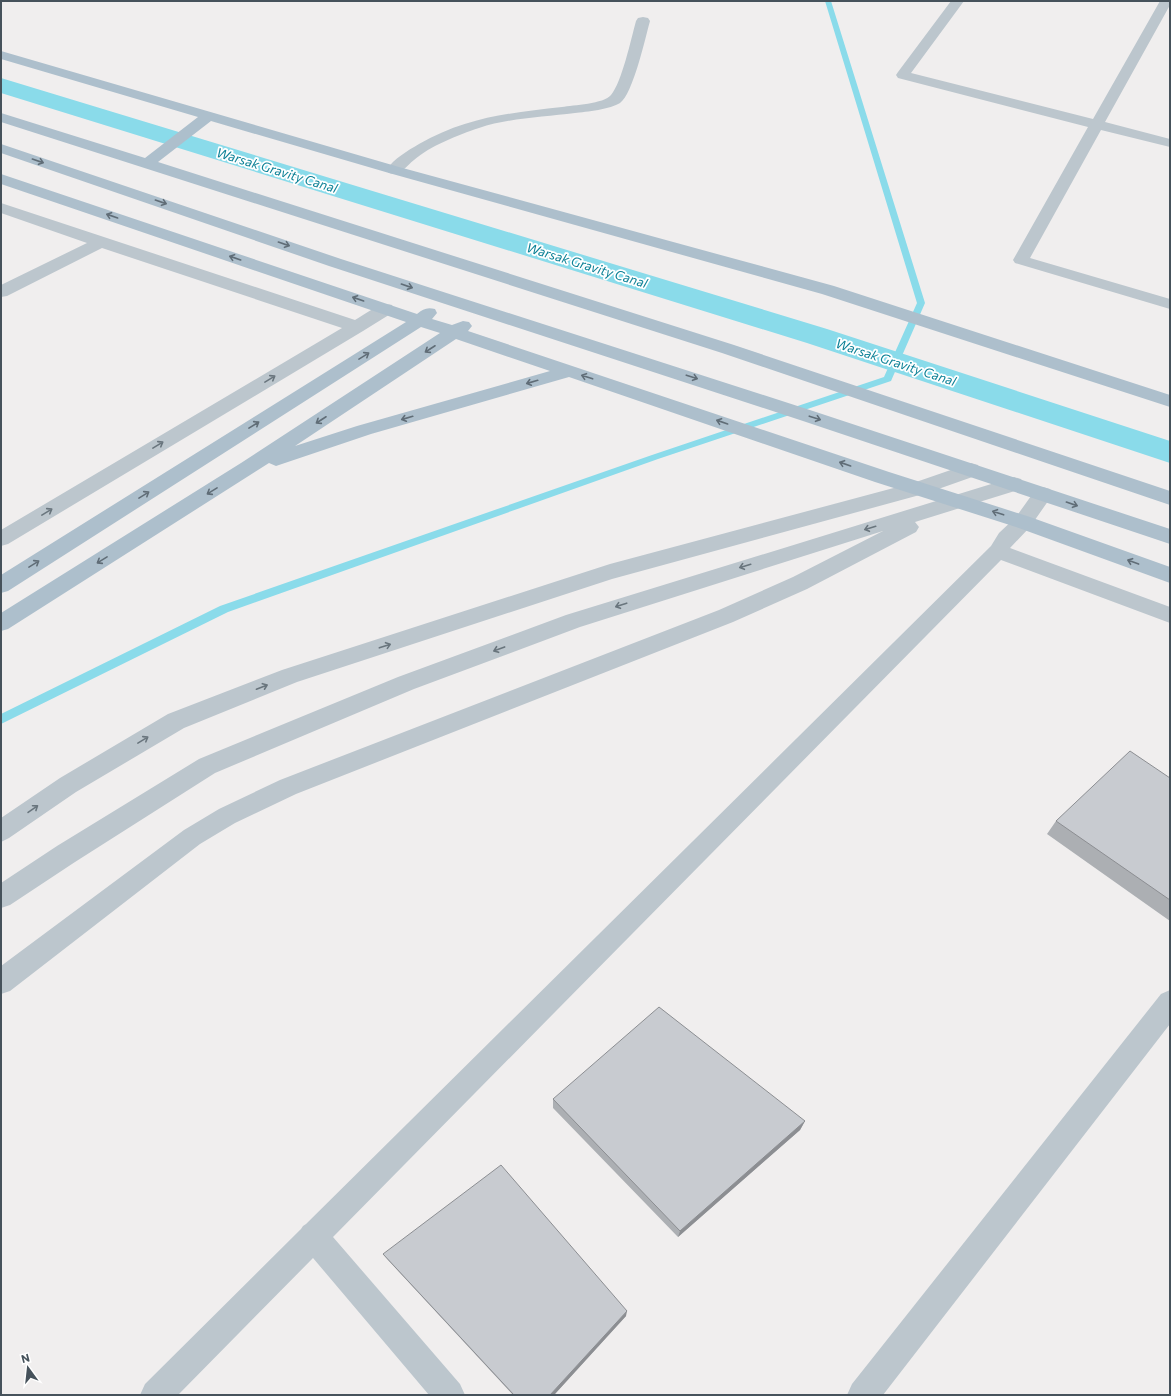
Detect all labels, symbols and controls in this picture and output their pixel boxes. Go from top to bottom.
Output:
water label: Warsak Gravity Canal [215,144,340,196]
one-way arrow [31,158,44,165]
one-way arrow [155,199,167,207]
one-way arrow [105,212,118,219]
water label: Warsak Gravity Canal [525,239,650,291]
one-way arrow [278,241,291,248]
one-way arrow [229,254,242,261]
one-way arrow [401,282,413,290]
one-way arrow [352,295,364,303]
water label: Warsak Gravity Canal [834,335,959,389]
one-way arrow [424,345,435,353]
one-way arrow [358,352,369,360]
one-way arrow [581,373,594,380]
one-way arrow [264,374,276,382]
one-way arrow [685,374,698,381]
one-way arrow [526,379,539,386]
one-way arrow [401,414,414,422]
one-way arrow [808,415,821,422]
one-way arrow [316,416,327,424]
one-way arrow [716,418,728,426]
one-way arrow [248,421,260,429]
one-way arrow [152,441,164,449]
one-way arrow [839,460,851,468]
one-way arrow [207,487,218,495]
one-way arrow [138,490,150,498]
one-way arrow [1065,500,1077,508]
one-way arrow [41,508,52,516]
one-way arrow [992,509,1004,517]
one-way arrow [863,525,876,532]
one-way arrow [97,556,108,564]
one-way arrow [1128,557,1140,565]
one-way arrow [28,560,39,568]
one-way arrow [739,563,752,570]
one-way arrow [616,602,628,610]
one-way arrow [378,641,390,649]
one-way arrow [493,645,505,653]
one-way arrow [255,683,267,691]
one-way arrow [137,736,149,744]
one-way arrow [27,805,38,813]
north arrow [8,1348,48,1388]
text: N [20,1351,31,1365]

